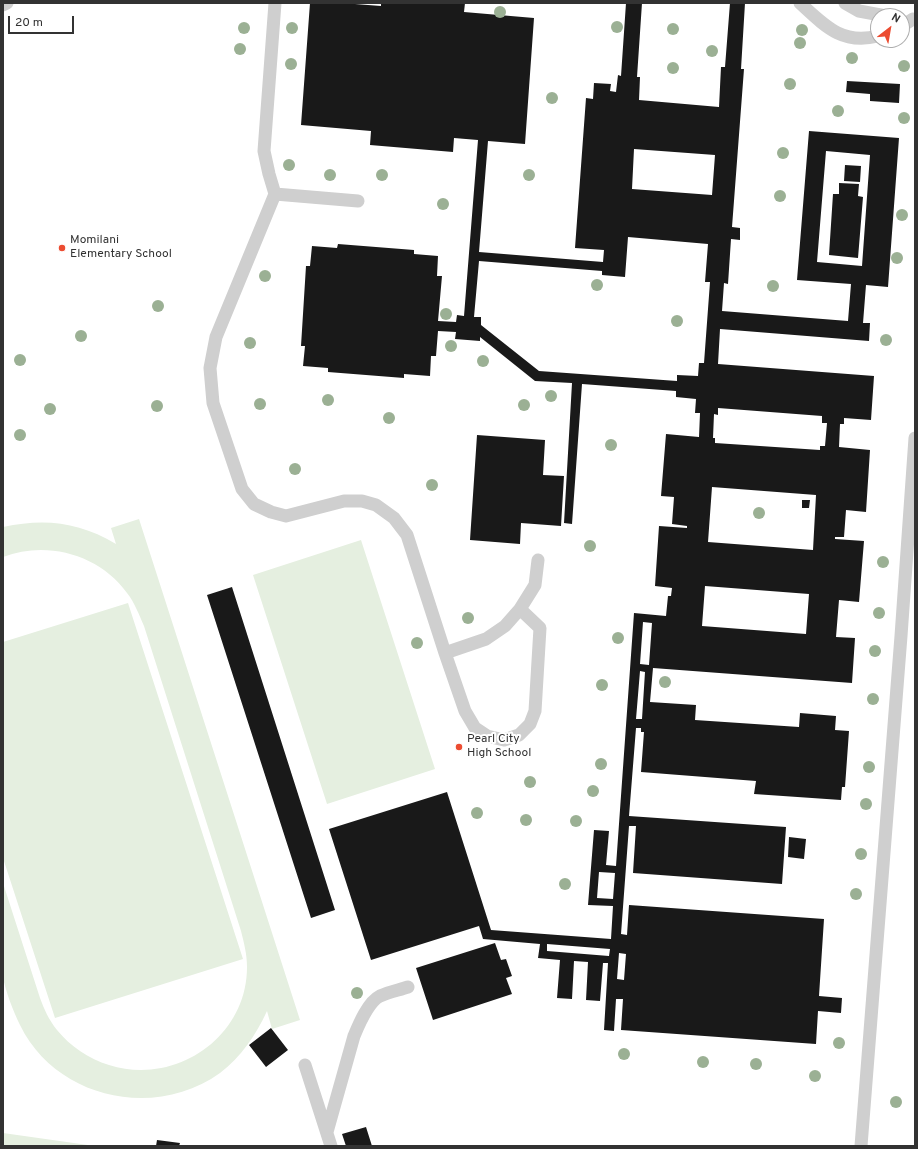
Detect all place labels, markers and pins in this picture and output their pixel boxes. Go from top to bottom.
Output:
place label: Momilani Elementary School [70,234,172,262]
marker: Momilani Elementary School [57,243,67,253]
place label: Pearl City High School [467,733,531,761]
marker: Pearl City High School [454,742,464,752]

